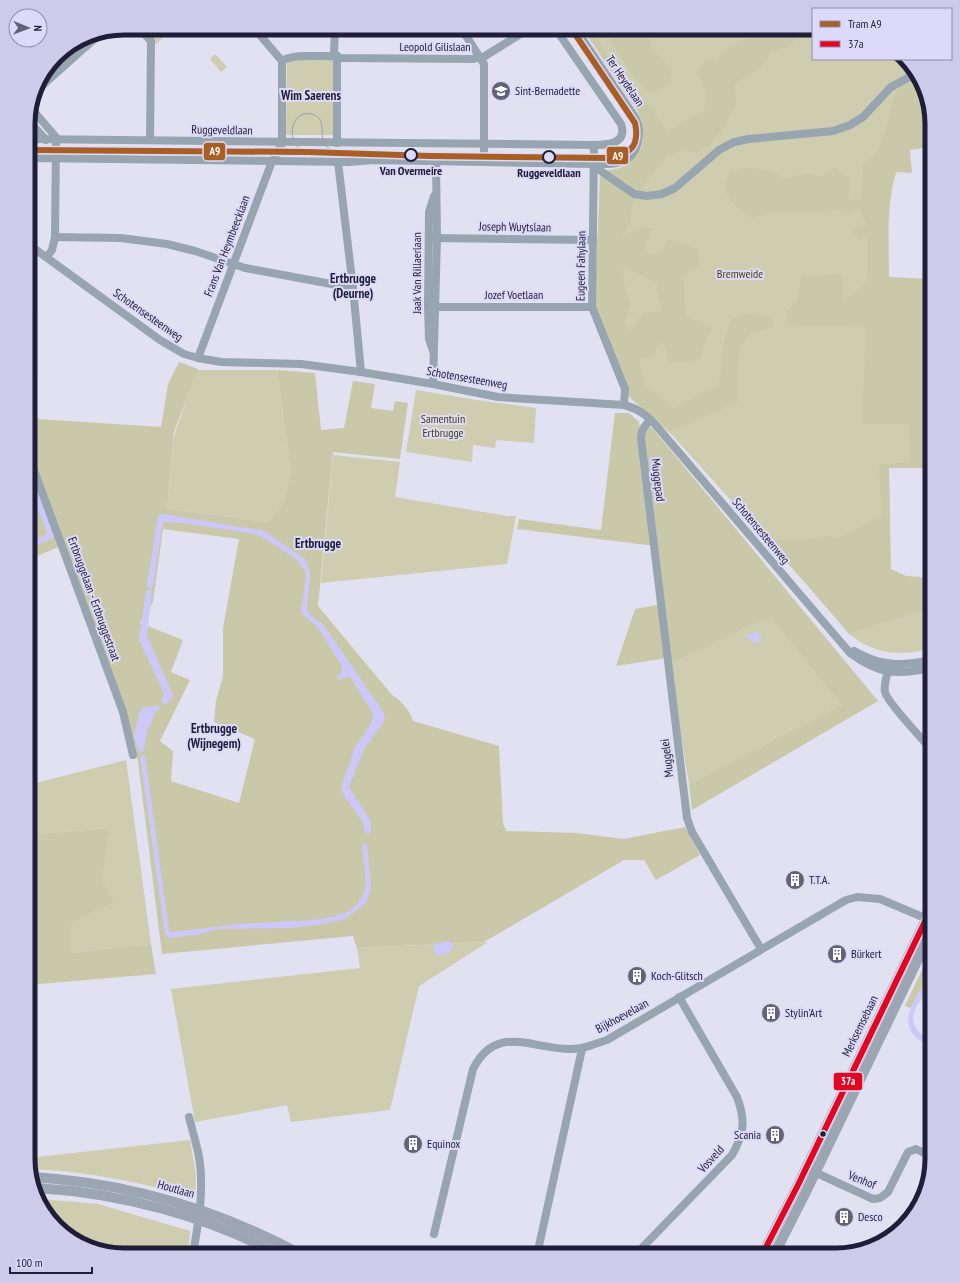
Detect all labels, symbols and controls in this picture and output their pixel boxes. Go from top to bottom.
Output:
north arrow [8,8,48,48]
legend [812,8,952,60]
text: Tram A9 [848,16,882,31]
text: N [31,25,45,31]
text: 37a [848,36,864,51]
street label: Leopold Gilislaan [399,39,471,54]
street label: Ter Heydelaan [603,52,648,109]
school or university icon: Sint-Bernadette [490,80,512,102]
place label: Sint-Bernadette [515,83,580,98]
district label: Wim Saerens [280,87,341,104]
street label: Ruggeveldlaan [191,121,253,138]
line badge: A9 [203,142,226,161]
text: A9 [209,144,220,158]
line badge: A9 [606,146,629,165]
marker: Van Overmeire [404,148,418,162]
text: A9 [612,149,623,163]
marker: Ruggeveldlaan [542,150,556,164]
place label: Van Overmeire [379,163,442,178]
place label: Ruggeveldlaan [517,165,581,180]
street label: Frans Van Heymbeecklaan [200,193,253,299]
street label: Joseph Wuytslaan [478,218,551,235]
street label: Eugeen Fahylaan [572,231,589,301]
street label: Jaak Van Rillaerlaan [409,232,424,315]
park label: Bremweide [717,266,763,281]
district label: Ertbrugge (Deurne) [330,270,376,302]
street label: Schotensesteenweg [111,285,186,344]
street label: Jozef Voetlaan [484,287,543,302]
street label: Schotensesteenweg [426,363,509,392]
park label: Samentuin Ertbrugge [421,411,465,440]
street label: Muggepad [648,457,669,502]
street label: Schotensesteenweg [729,495,793,567]
street label: Ertbruggelaan - Ertbruggestraat [65,535,124,664]
district label: Ertbrugge [295,535,341,552]
district label: Ertbrugge (Wijnegem) [187,720,241,752]
street label: Muggelei [657,738,676,778]
building icon: T.T.A. [784,869,806,891]
place label: T.T.A. [809,872,830,887]
building icon: Bürkert [826,943,848,965]
place label: Bürkert [851,946,882,961]
building icon: Koch-Glitsch [626,965,648,987]
place label: Koch-Glitsch [651,968,703,983]
street label: Merksemsebaan [838,993,881,1059]
street label: Bijkhoevelaan [593,995,651,1036]
building icon: Stylin'Art [760,1002,782,1024]
place label: Stylin'Art [785,1005,823,1020]
line badge: 37a [833,1072,863,1091]
text: 37a [841,1074,856,1088]
building icon: Scania [764,1124,786,1146]
place label: Scania [734,1127,761,1142]
unlabelled marker [818,1129,828,1139]
building icon: Equinox [402,1133,424,1155]
place label: Equinox [427,1136,460,1151]
street label: Vosveld [694,1142,727,1176]
street label: Venhof [845,1167,879,1192]
street label: Houtlaan [156,1176,196,1201]
building icon: Desco [833,1206,855,1228]
place label: Desco [858,1209,883,1224]
scale bar [10,1249,92,1275]
text: 100 m [16,1255,43,1270]

